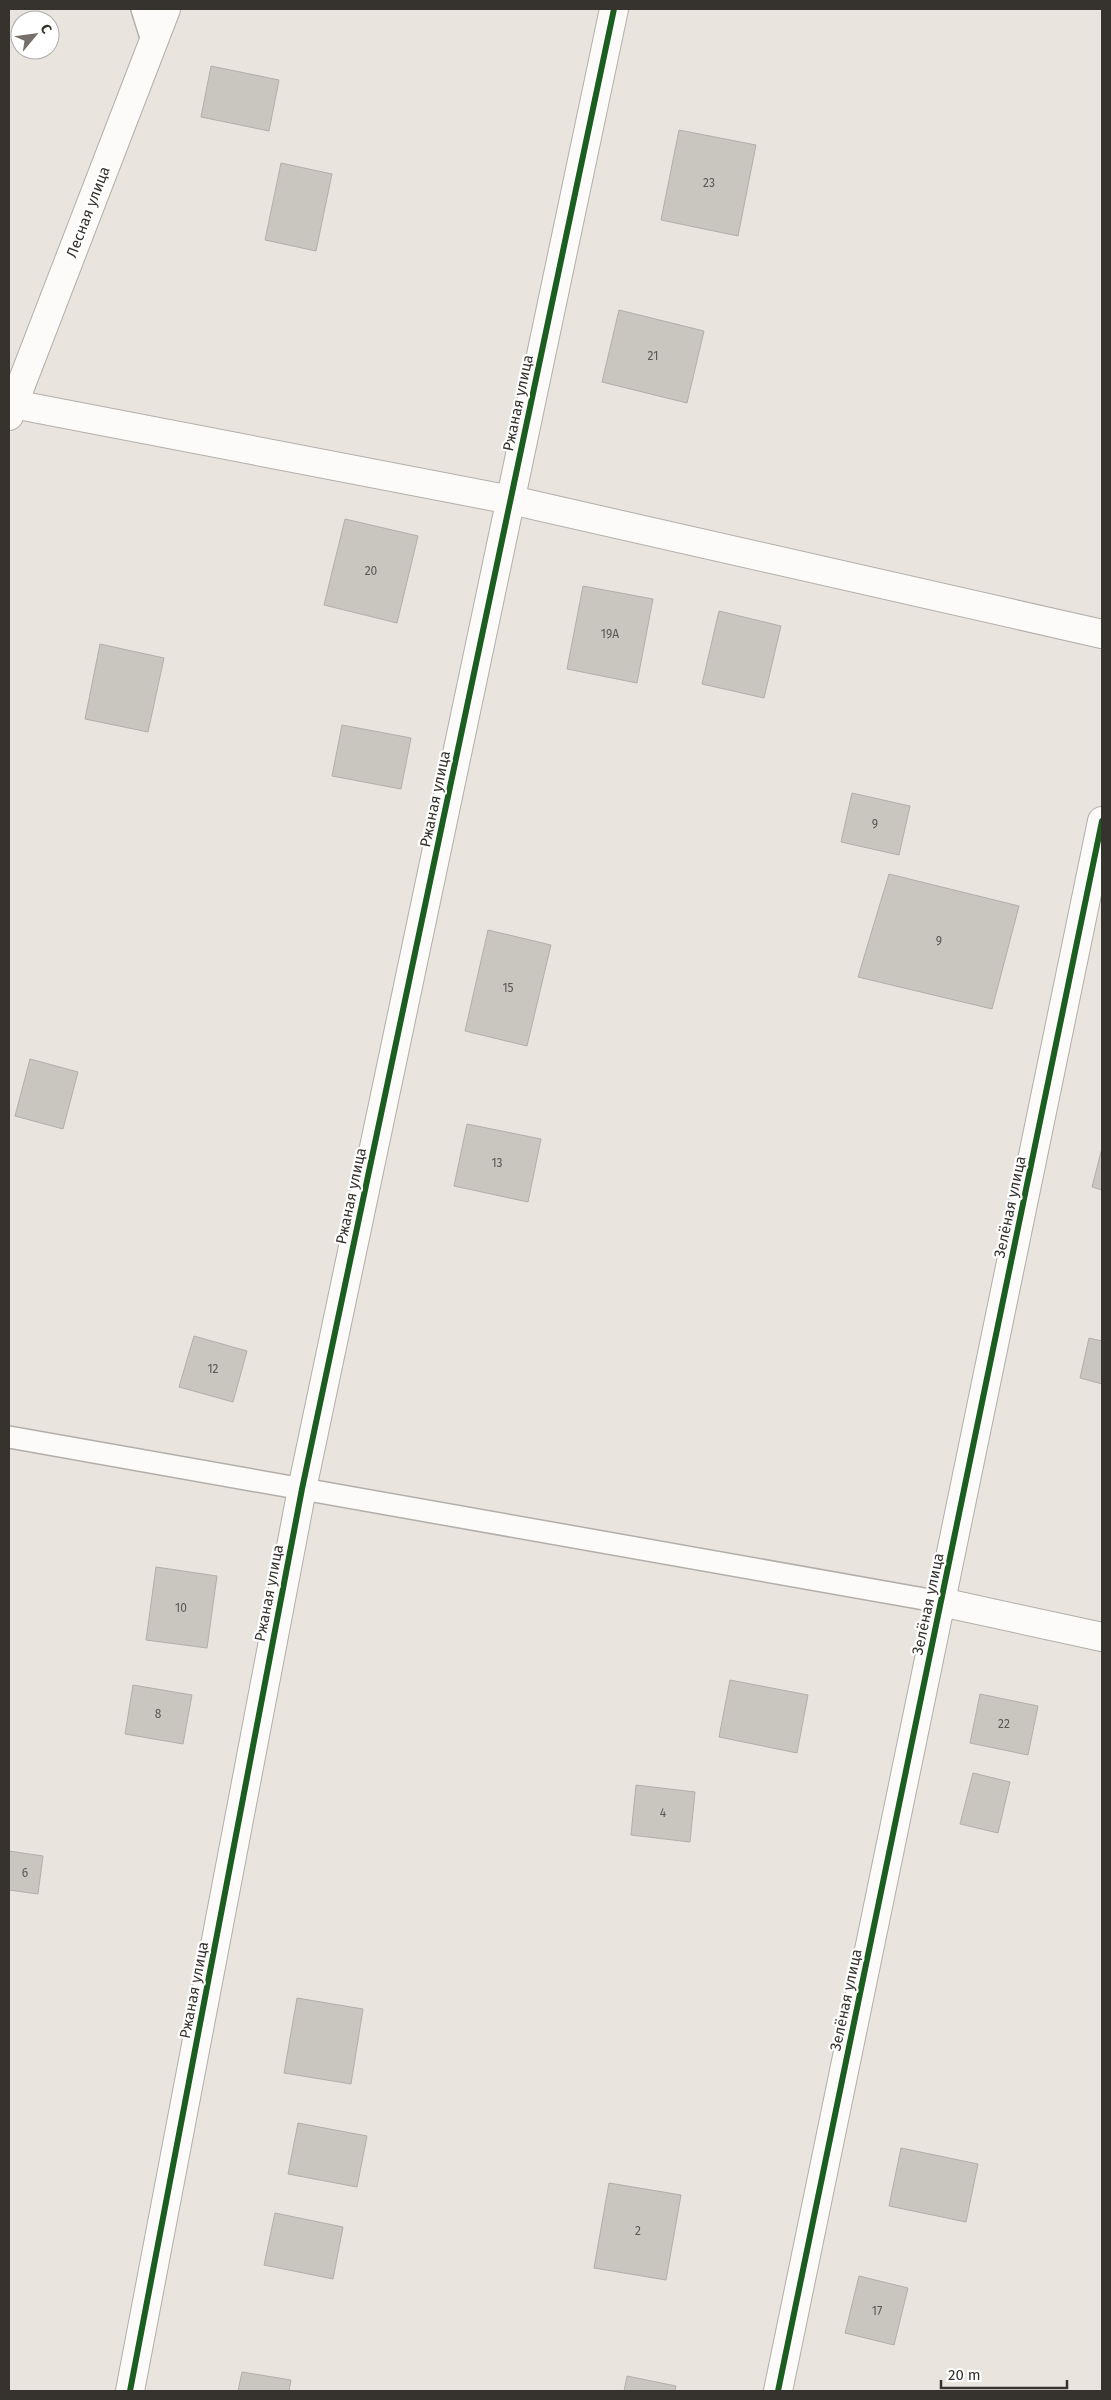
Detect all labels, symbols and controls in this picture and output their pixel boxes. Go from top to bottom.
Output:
north arrow [10,10,60,60]
text: С [37,21,55,37]
street label: Лесная улица [62,164,114,260]
house number: 23 [703,176,715,190]
house number: 21 [648,349,658,363]
street label: Ржаная улица [499,353,537,453]
house number: 20 [365,564,378,578]
house number: 19А [601,627,619,641]
street label: Ржаная улица [416,749,454,849]
house number: 9 [872,817,878,831]
house number: 9 [936,934,942,948]
house number: 15 [502,981,514,995]
street label: Ржаная улица [332,1146,370,1246]
street label: Зелёная улица [990,1154,1030,1260]
house number: 13 [491,1156,503,1170]
house number: 12 [207,1362,219,1376]
street label: Ржаная улица [251,1543,287,1643]
street label: Зелёная улица [908,1551,948,1657]
house number: 10 [175,1601,187,1615]
house number: 8 [155,1707,162,1721]
house number: 22 [998,1717,1010,1731]
house number: 4 [660,1806,667,1820]
house number: 6 [22,1866,28,1880]
street label: Ржаная улица [176,1940,212,2040]
street label: Зелёная улица [826,1947,866,2053]
house number: 2 [635,2224,641,2238]
house number: 17 [872,2304,882,2318]
scale bar [941,2358,1067,2390]
text: 20 m [948,2366,981,2384]

